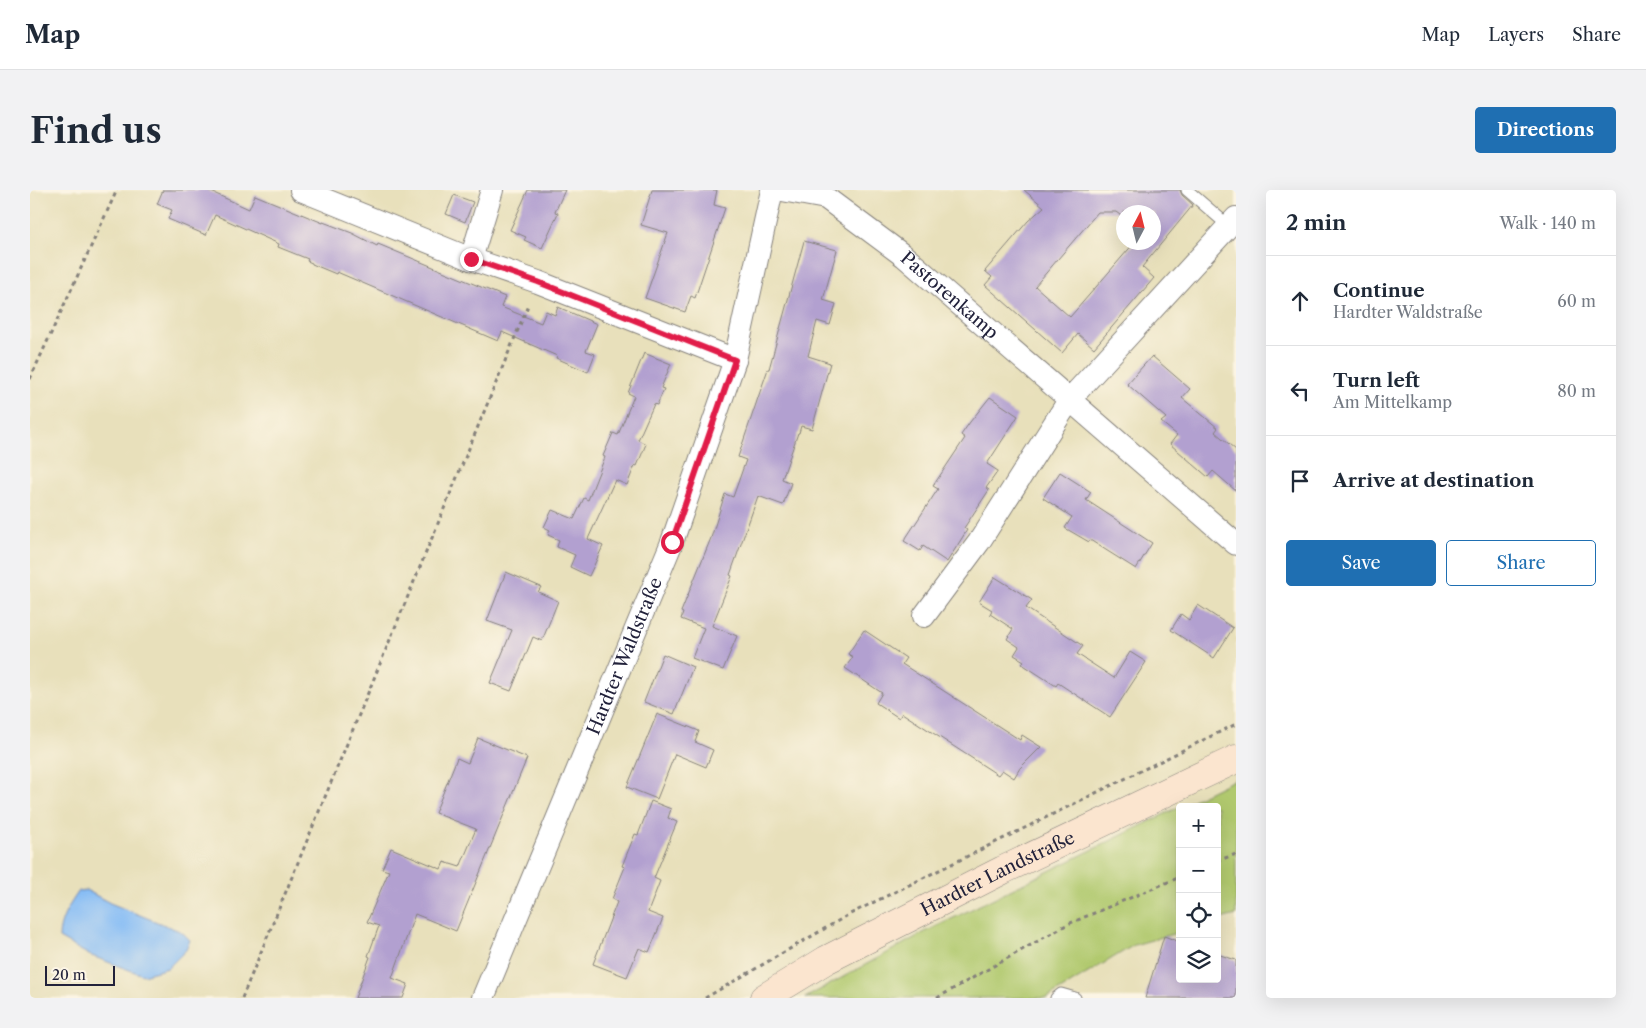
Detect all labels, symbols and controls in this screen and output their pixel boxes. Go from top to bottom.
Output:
text: Map [25,20,80,49]
text: Map [1422,24,1460,46]
text: Layers [1488,24,1544,46]
text: Share [1572,24,1621,46]
button: Directions [1475,107,1616,153]
text: Find us [30,109,162,152]
north arrow [1116,205,1161,250]
text: 2 min [1286,210,1346,235]
text: Walk · 140 m [1499,213,1596,233]
street label: Pastorenkamp [896,247,1003,344]
route end [460,248,483,271]
text: Continue [1333,279,1425,302]
icon: ahead [1286,287,1314,315]
text: 60 m [1557,291,1596,311]
text: Hardter Waldstraße [1333,302,1483,322]
text: Turn left [1333,369,1420,392]
icon: left [1286,377,1314,405]
text: 80 m [1557,381,1596,401]
text: Am Mittelkamp [1333,392,1452,412]
icon: arrive [1286,467,1314,495]
text: Arrive at destination [1333,469,1534,492]
route start [661,531,684,554]
button: Save [1286,540,1436,586]
button: Share [1446,540,1596,586]
street label: Hardter Waldstraße [582,574,667,738]
map controls [1176,803,1221,983]
button: + [1176,803,1221,848]
street label: Hardter Landstraße [917,826,1078,921]
button: − [1176,848,1221,893]
button: locate [1176,893,1221,938]
button: layers [1176,938,1221,983]
scale bar [45,963,115,986]
text: 20 m [52,966,86,984]

